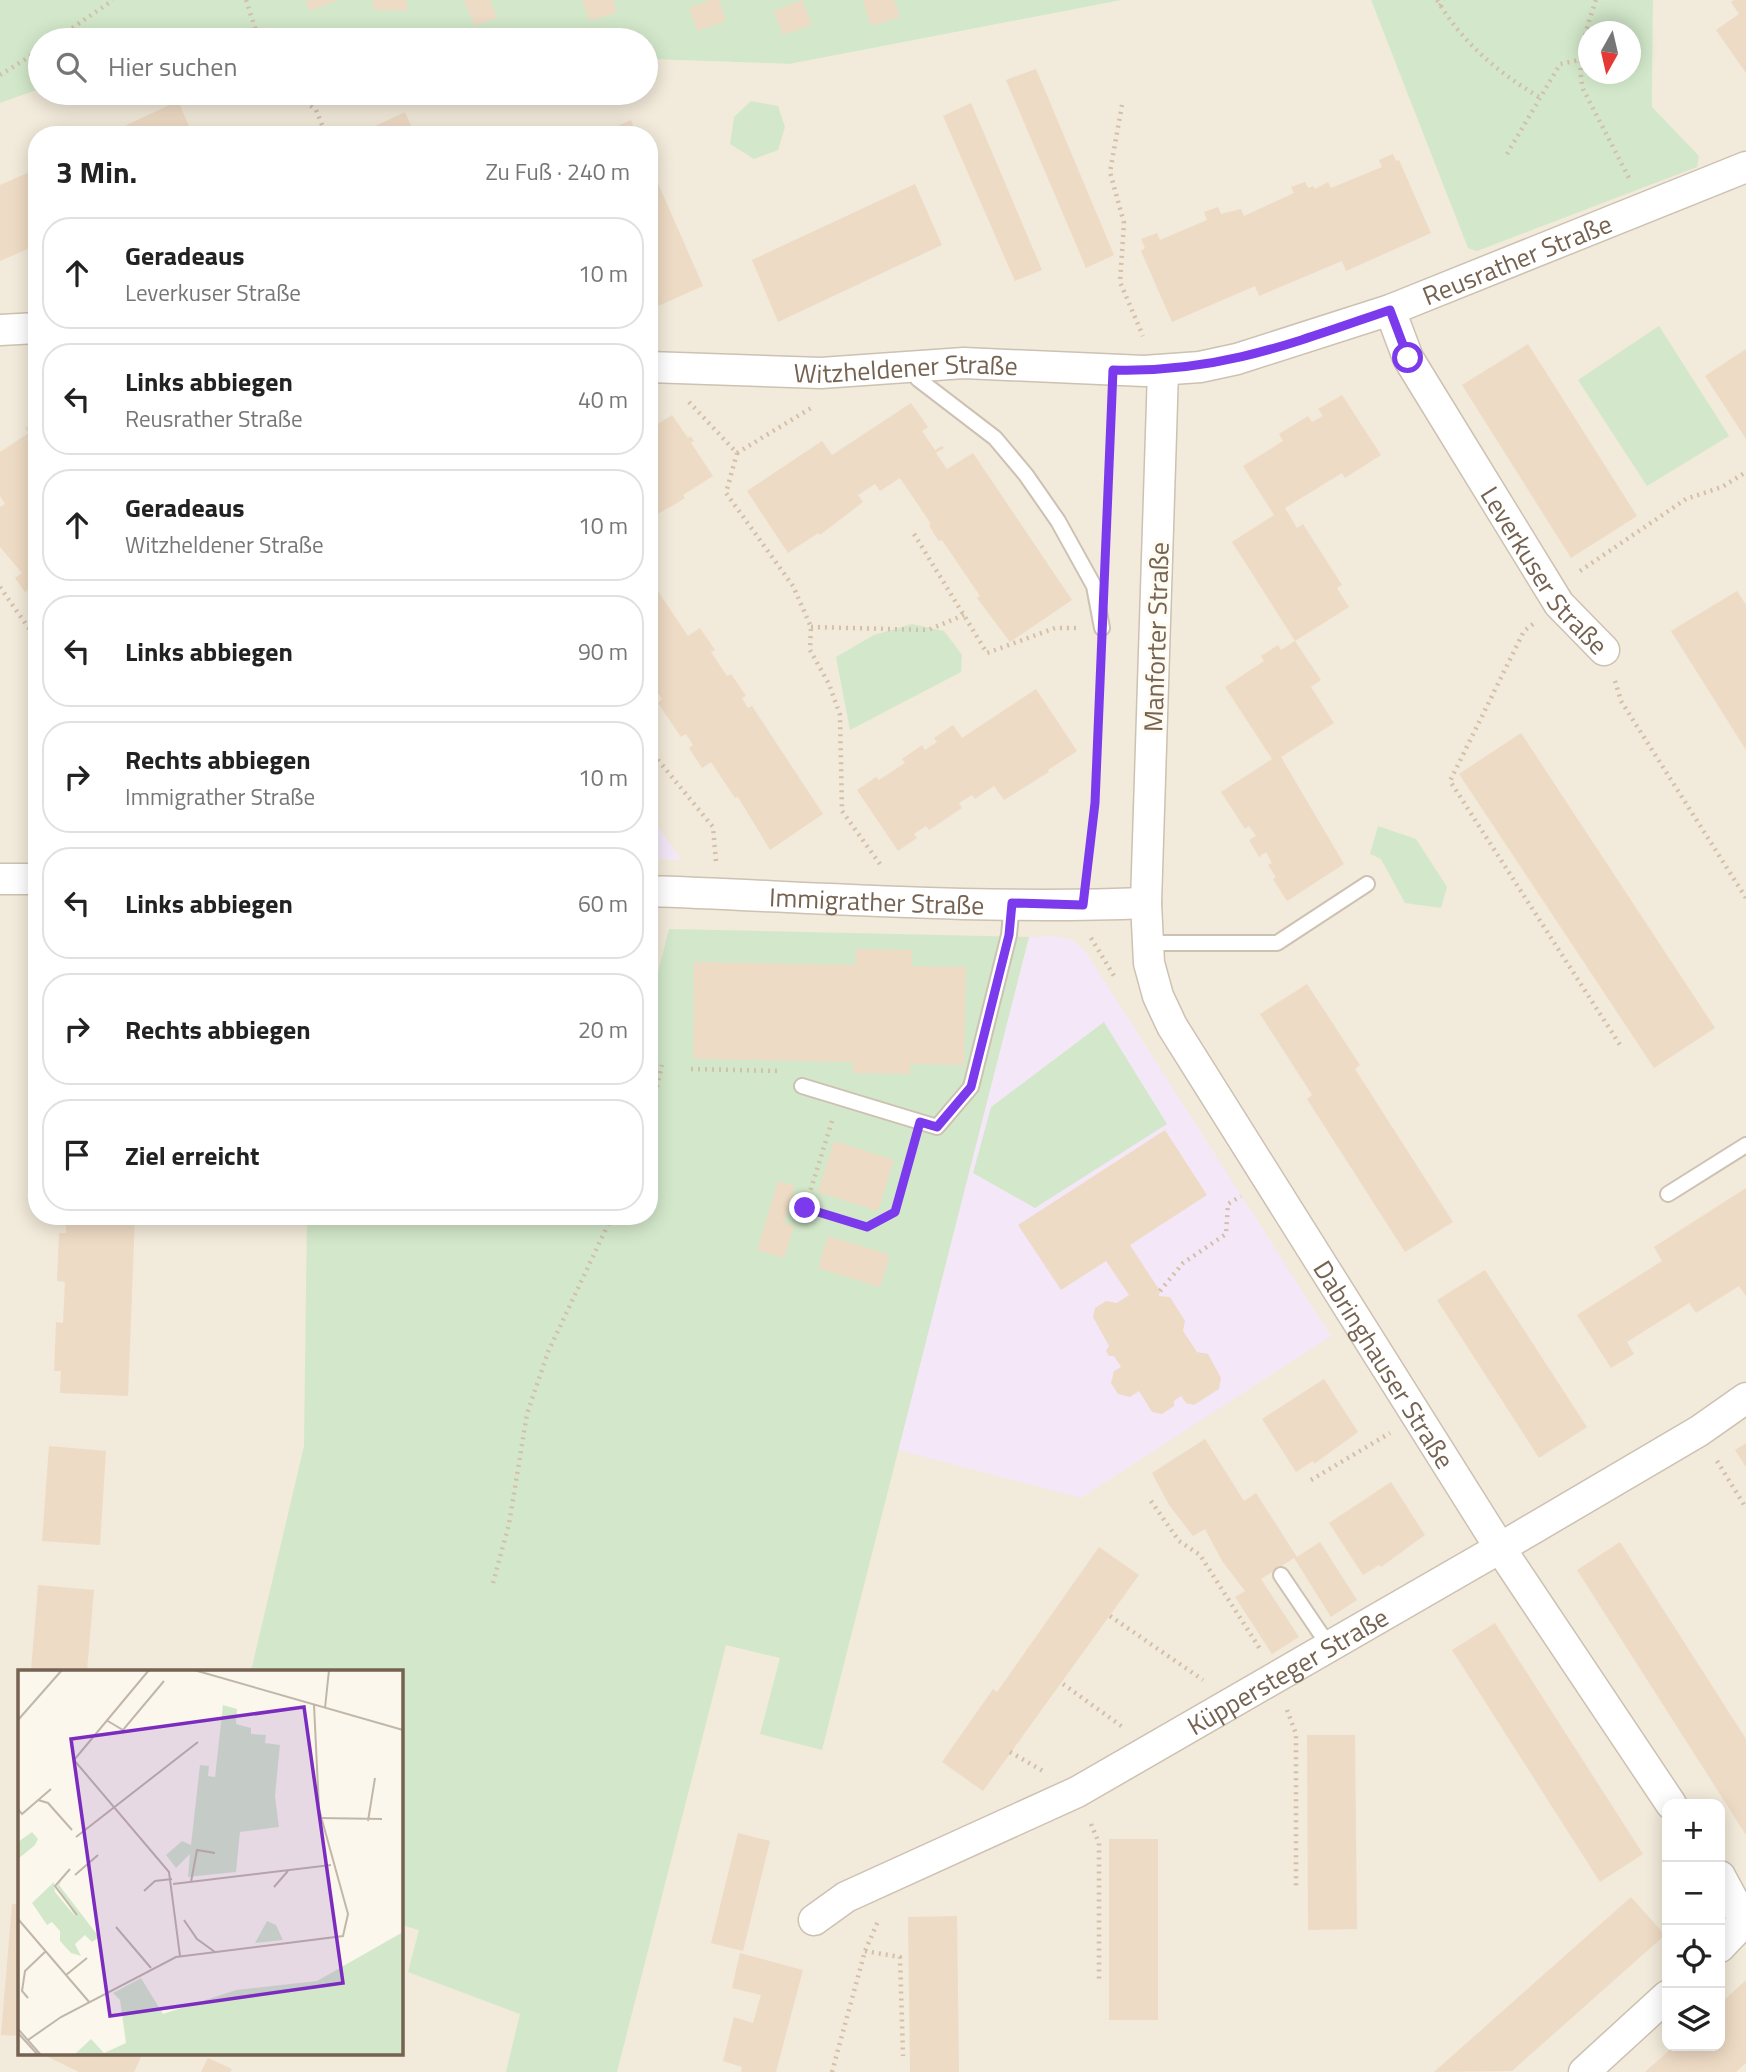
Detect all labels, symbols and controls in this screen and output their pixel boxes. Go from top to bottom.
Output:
north arrow [1578,21,1641,84]
search box [28,28,658,105]
text: Hier suchen [108,47,237,86]
icon: search [52,48,90,86]
text: 3 Min. [56,149,137,195]
text: Zu Fuß · 240 m [486,154,630,189]
street label: Reusrather Straße [1416,203,1617,315]
text: Geradeaus [125,236,245,275]
icon: ahead [58,254,96,292]
text: 10 m [578,256,628,291]
text: Leverkuser Straße [125,275,301,310]
route start [1392,342,1423,373]
street label: Witzheldener Straße [793,343,1019,393]
text: Links abbiegen [125,362,293,401]
icon: left [58,380,96,418]
text: 40 m [578,382,628,417]
text: Reusrather Straße [125,401,303,436]
street label: Leverkuser Straße [1472,478,1617,663]
text: Geradeaus [125,488,245,527]
icon: ahead [58,506,96,544]
text: 10 m [578,508,628,543]
text: Witzheldener Straße [125,527,324,562]
street label: Manforter Straße [1133,541,1179,733]
icon: left [58,632,96,670]
text: Links abbiegen [125,632,293,671]
text: 90 m [578,634,628,669]
text: Rechts abbiegen [125,740,311,779]
icon: right [58,758,96,796]
text: 10 m [578,760,628,795]
text: Immigrather Straße [125,779,315,814]
street label: Immigrather Straße [768,877,985,924]
icon: left [58,884,96,922]
text: Links abbiegen [125,884,293,923]
text: 60 m [578,886,628,921]
icon: right [58,1010,96,1048]
text: Rechts abbiegen [125,1010,311,1049]
text: 20 m [578,1012,628,1047]
icon: arrive [58,1136,96,1174]
text: Ziel erreicht [125,1136,260,1175]
route end [789,1192,820,1223]
street label: Dabringhauser Straße [1304,1252,1465,1476]
street label: Küppersteger Straße [1179,1597,1395,1744]
inset map [18,1670,402,2054]
map controls [1662,1799,1725,2051]
button: + [1662,1799,1725,1862]
button: − [1662,1862,1725,1925]
button: locate [1662,1925,1725,1988]
button: layers [1662,1988,1725,2051]

